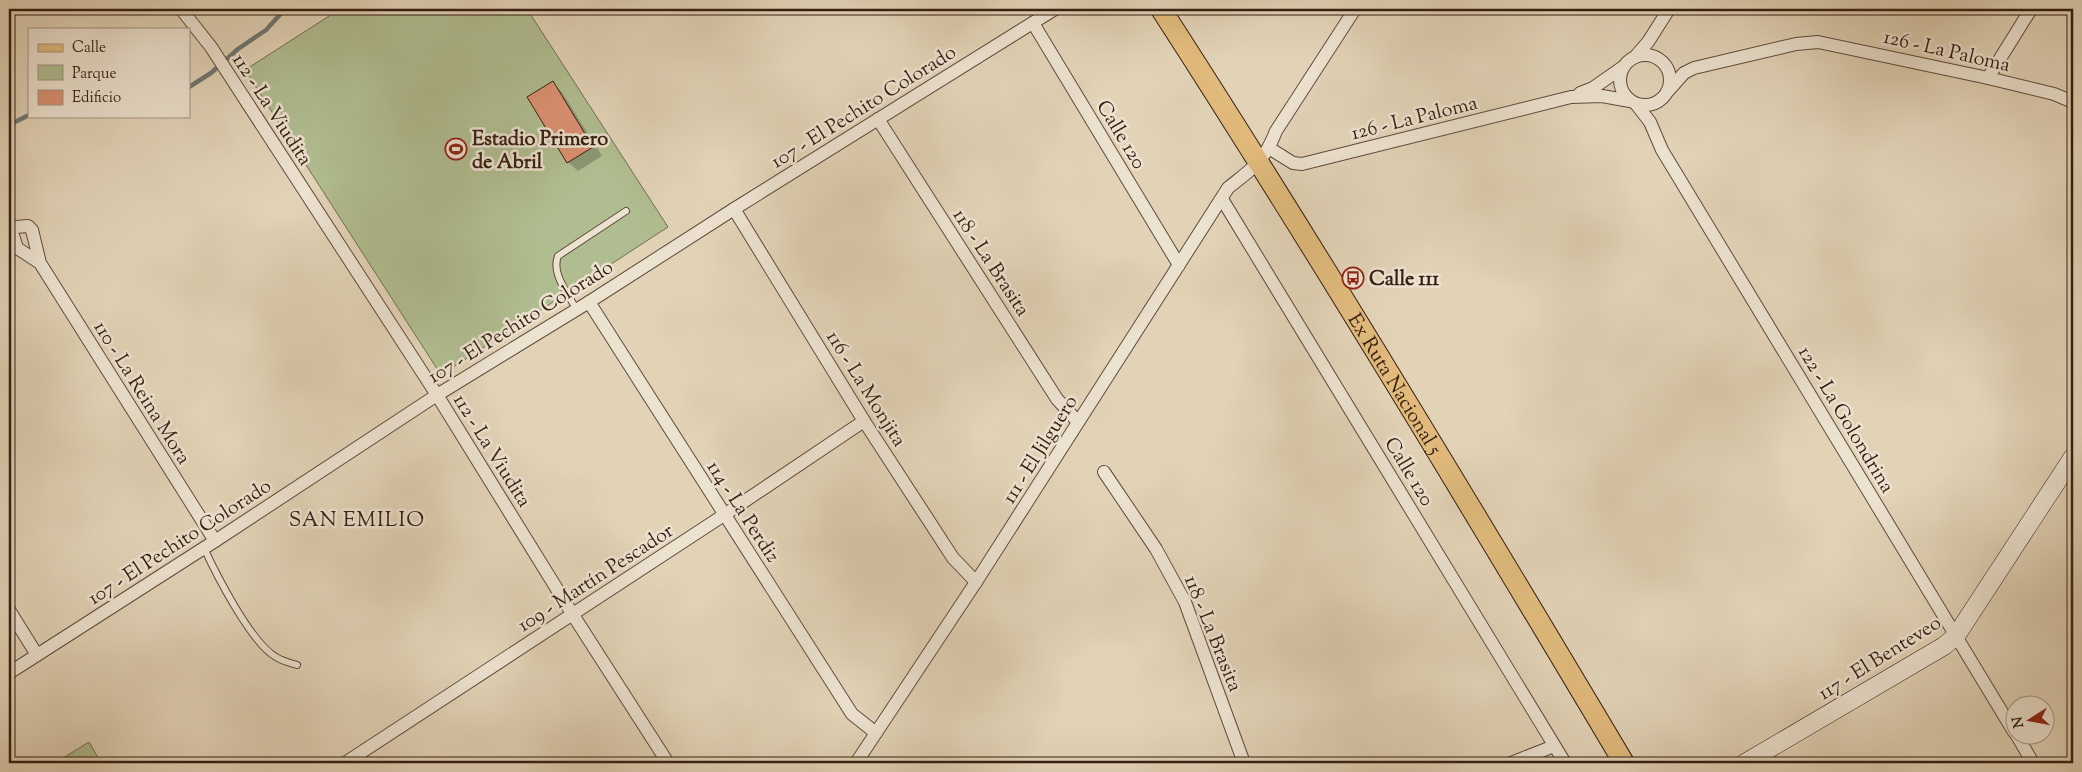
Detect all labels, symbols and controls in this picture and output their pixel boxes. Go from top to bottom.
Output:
street label: 126 - La Paloma [1880,24,2013,81]
legend [28,28,190,118]
text: Calle [72,38,106,59]
street label: 107 - El Pechito Colorado [766,39,963,177]
street label: 112 - La Viudita [224,48,318,172]
text: Parque [72,64,116,85]
text: Edificio [72,88,121,109]
street label: 126 - La Paloma [1348,90,1481,149]
street label: Calle 120 [1088,95,1152,175]
place label: Estadio Primero de Abril [472,126,608,178]
sports icon: Estadio Primero de Abril [444,137,468,161]
street label: 118 - La Brasita [944,204,1036,323]
street label: 107 - El Pechito Colorado [423,254,620,392]
bus stop icon: Calle 111 [1341,266,1365,290]
place label: Calle 111 [1369,266,1439,295]
street label: Ex Ruta Nacional 5 [1339,309,1448,461]
street label: 110 - La Reina Mora [85,316,197,471]
street label: 116 - La Monjita [818,326,912,453]
street label: 122 - La Golondrina [1789,341,1900,499]
street label: 112 - La Viudita [444,389,537,514]
street label: 111 - El Jilguero [996,390,1086,510]
street label: Calle 120 [1376,432,1440,512]
street label: 114 - La Perdiz [698,456,786,569]
street label: 107 - El Pechito Colorado [83,473,278,613]
district label: SAN EMILIO [289,506,425,536]
street label: 109 - Martín Pescador [513,517,680,640]
street label: 118 - La Brasita [1175,571,1248,697]
street label: 117 - El Benteveo [1813,610,1948,709]
north arrow [2004,694,2054,744]
text: N [2008,715,2030,729]

